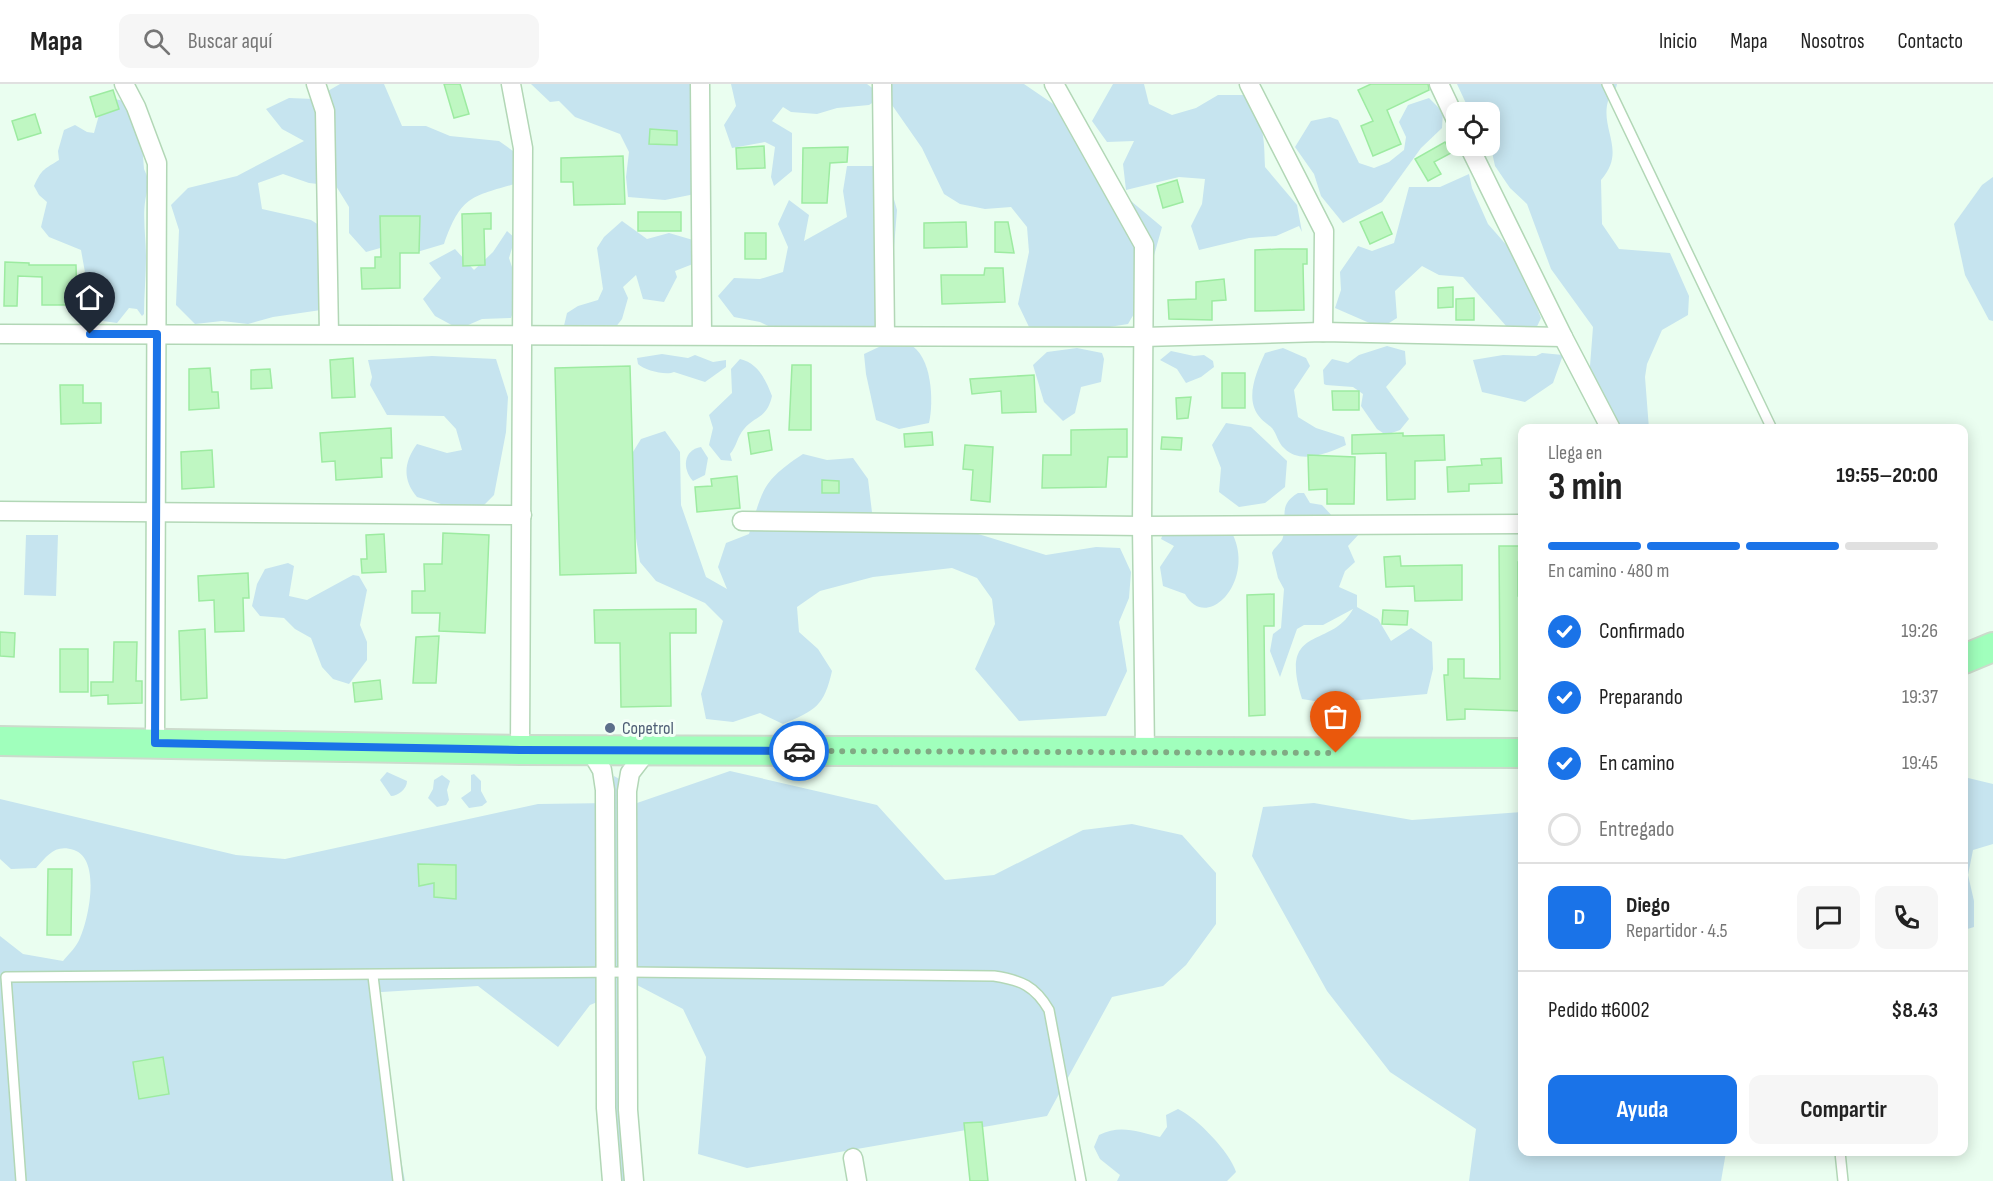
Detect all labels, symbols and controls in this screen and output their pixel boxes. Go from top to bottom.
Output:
search box [119,14,539,68]
text: Mapa [30,25,83,58]
icon: search [140,25,173,58]
text: Buscar aquí [188,28,272,55]
text: Inicio [1659,29,1697,54]
text: Mapa [1730,29,1768,54]
text: Nosotros [1801,29,1865,54]
text: Contacto [1898,29,1963,54]
map controls [1446,102,1500,156]
button: locate [1446,102,1500,156]
pin [64,272,115,334]
icon: home [73,281,106,314]
text: Llega en [1548,441,1602,465]
text: 19:55–20:00 [1836,462,1938,489]
text: 3 min [1548,464,1623,511]
text: En camino · 480 m [1548,559,1669,583]
icon: check [1548,615,1581,648]
text: Confirmado [1599,618,1685,645]
text: 19:26 [1901,619,1938,643]
icon: check [1548,681,1581,714]
text: Preparando [1599,684,1683,711]
text: 19:37 [1902,685,1938,709]
pin [1310,691,1361,753]
icon: bag [1319,700,1352,733]
place label: Copetrol [622,718,674,739]
marker: Copetrol [603,721,617,735]
courier [769,721,829,781]
icon: car [783,735,816,768]
icon: check [1548,747,1581,780]
text: En camino [1599,750,1675,777]
text: 19:45 [1902,751,1938,775]
text: Entregado [1599,816,1674,843]
button: chat [1797,886,1860,949]
button: phone [1875,886,1938,949]
text: Diego [1626,892,1670,919]
text: D [1574,904,1585,931]
text: Repartidor · 4.5 [1626,919,1728,943]
text: Pedido #6002 [1548,997,1650,1024]
text: $8.43 [1891,997,1938,1024]
button: Ayuda [1548,1075,1737,1144]
button: Compartir [1749,1075,1938,1144]

